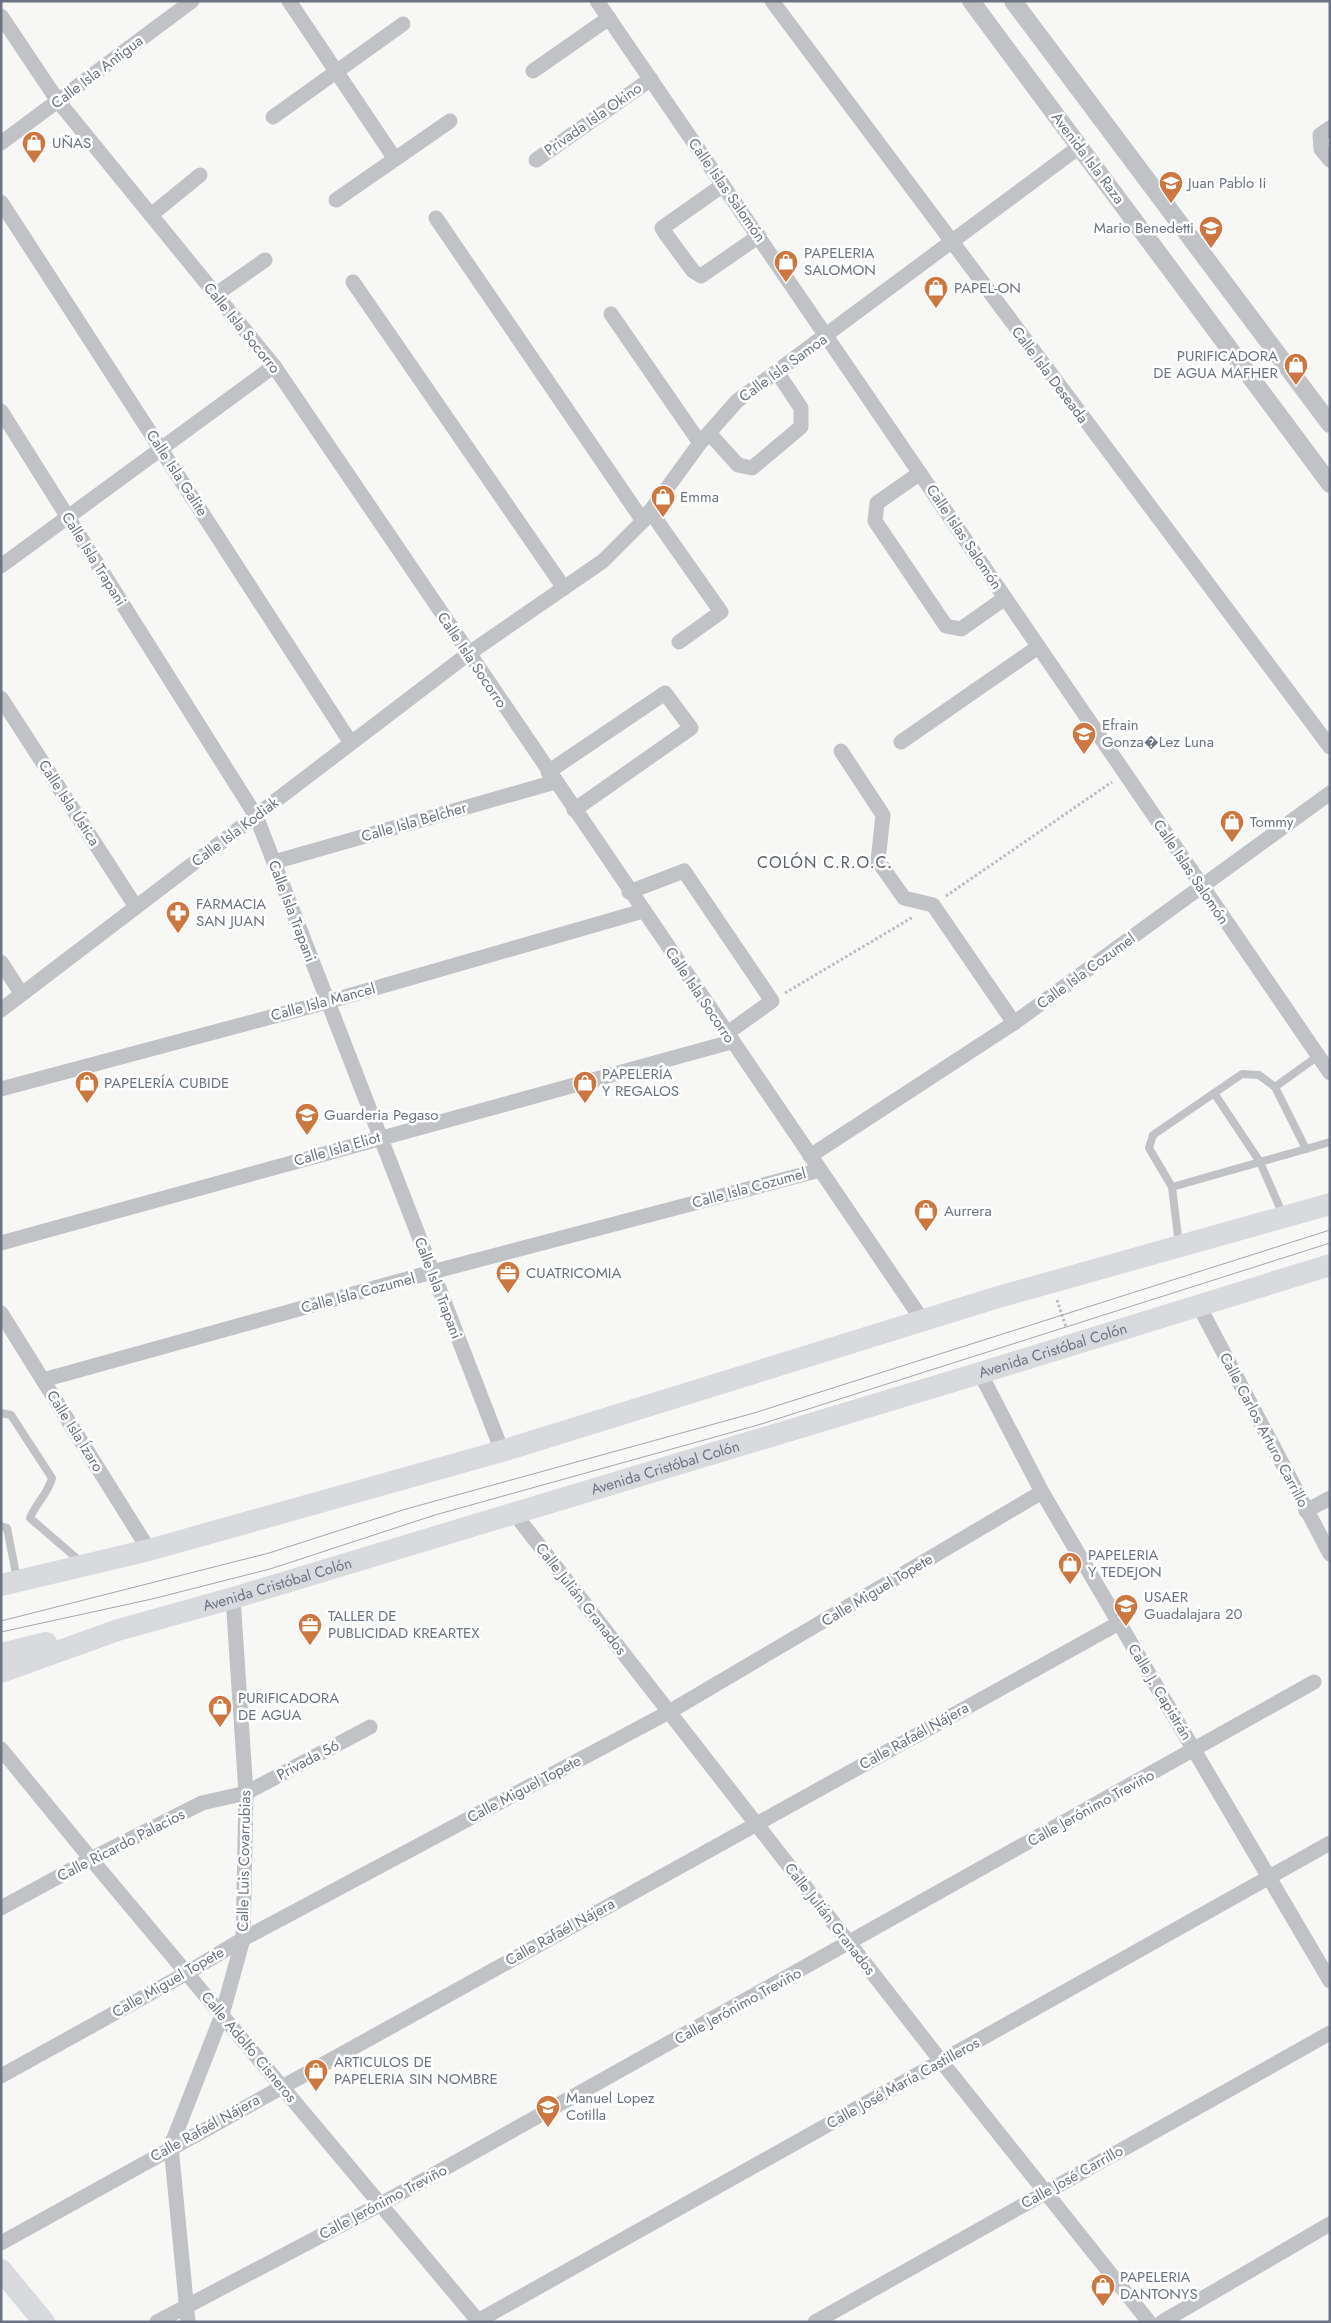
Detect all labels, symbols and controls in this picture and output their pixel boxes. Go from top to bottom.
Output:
street label: Calle Isla Antigua [46,30,148,114]
street label: Privada Isla Okino [540,77,646,161]
street label: Avenida Isla Raza [1046,107,1130,209]
shop icon: UÑAS [21,130,47,164]
place label: UÑAS [52,132,91,154]
street label: Calle Islas Salomón [683,134,771,246]
school or university icon: Juan Pablo Ii [1158,170,1184,204]
place label: Juan Pablo Ii [1186,172,1266,194]
school or university icon: Mario Benedetti [1198,215,1224,249]
place label: Mario Benedetti [1094,217,1194,239]
place label: PAPELERIA SALOMON [804,242,876,281]
shop icon: PAPELERIA SALOMON [773,249,799,283]
shop icon: PAPEL-ON [923,275,949,309]
place label: PAPEL-ON [954,277,1021,299]
street label: Calle Isla Socorro [198,278,286,378]
street label: Calle Isla Deseada [1006,322,1094,428]
street label: Calle Isla Samoa [734,329,832,407]
place label: PURIFICADORA DE AGUA MAFHER [1153,345,1279,384]
shop icon: PURIFICADORA DE AGUA MAFHER [1283,352,1309,386]
street label: Calle Isla Galite [141,425,213,521]
street label: Calle Islas Salomón [921,480,1007,594]
shop icon: Emma [650,484,676,518]
place label: Emma [680,486,719,508]
street label: Calle Isla Trapani [56,508,132,610]
street label: Calle Isla Socorro [432,608,512,712]
place label: Efrain Gonza�Lez Luna [1102,714,1214,753]
school or university icon: Efrain Gonza�Lez Luna [1071,721,1097,755]
street label: Calle Isla Ústica [33,756,105,850]
street label: Calle Isla Kodiak [187,792,283,872]
street label: Calle Isla Belcher [359,796,470,848]
shop icon: Tommy [1219,809,1245,843]
place label: Tommy [1250,811,1294,833]
street label: Calle Islas Salomón [1148,815,1234,929]
district label: COLÓN C.R.O.C. [757,851,893,874]
street label: Calle Isla Trapani [263,857,321,965]
place label: FARMACIA SAN JUAN [196,893,266,932]
pharmacy icon: FARMACIA SAN JUAN [165,900,191,934]
street label: Calle Isla Cozumel [1032,928,1140,1014]
street label: Calle Isla Socorro [660,943,740,1047]
street label: Calle Isla Mancel [268,978,378,1026]
place label: PAPELERÍA Y REGALOS [602,1063,679,1102]
shop icon: PAPELERÍA CUBIDE [74,1070,100,1104]
shop icon: PAPELERÍA Y REGALOS [572,1070,598,1104]
place label: PAPELERÍA CUBIDE [104,1072,229,1094]
school or university icon: Guarderia Pegaso [294,1102,320,1136]
place label: Guarderia Pegaso [324,1104,438,1126]
street label: Calle Isla Eliot [291,1126,383,1172]
street label: Calle Isla Cozumel [690,1162,808,1214]
shop icon: Aurrera [913,1198,939,1232]
place label: Aurrera [944,1200,992,1222]
street label: Calle Isla Trapani [409,1234,467,1342]
office icon: CUATRICOMIA [495,1260,521,1294]
place label: CUATRICOMIA [526,1262,622,1284]
street label: Calle Isla Cozumel [299,1267,417,1319]
street label: Avenida Cristóbal Colón [976,1317,1130,1384]
street label: Calle Carlos Arturo Carrillo [1214,1349,1314,1511]
street label: Calle Isla Ízaro [41,1386,109,1476]
street label: Avenida Cristóbal Colón [588,1435,742,1501]
street label: Calle Julián Granados [530,1538,632,1660]
place label: PAPELERIA Y TEDEJON [1088,1544,1162,1583]
street label: Calle Miguel Topete [817,1548,937,1632]
shop icon: PAPELERIA Y TEDEJON [1057,1551,1083,1585]
street label: Avenida Cristóbal Colón [200,1552,354,1617]
place label: USAER Guadalajara 20 [1144,1586,1243,1625]
school or university icon: USAER Guadalajara 20 [1113,1593,1139,1627]
place label: TALLER DE PUBLICIDAD KREARTEX [328,1605,480,1644]
office icon: TALLER DE PUBLICIDAD KREARTEX [297,1612,323,1646]
street label: Calle J. Capistrán [1122,1640,1198,1744]
place label: PURIFICADORA DE AGUA [238,1687,339,1726]
shop icon: PURIFICADORA DE AGUA [207,1694,233,1728]
street label: Calle Rafaél Nájera [855,1697,973,1775]
street label: Privada 56 [273,1734,343,1786]
street label: Calle Miguel Topete [463,1750,585,1828]
street label: Calle Jerónimo Treviño [1024,1764,1158,1852]
street label: Calle Luis Covarrubias [232,1790,256,1932]
street label: Calle Ricardo Palacios [53,1803,189,1887]
street label: Calle Julián Granados [779,1858,881,1980]
street label: Calle Rafaél Nájera [501,1893,619,1971]
street label: Calle Miguel Topete [108,1941,228,2023]
street label: Calle Jerónimo Treviño [671,1962,805,2050]
street label: Calle Adolfo Cisneros [196,1987,302,2107]
street label: Calle José María Castilleros [823,2032,983,2134]
place label: ARTICULOS DE PAPELERIA SIN NOMBRE [334,2051,498,2090]
shop icon: ARTICULOS DE PAPELERIA SIN NOMBRE [303,2058,329,2092]
place label: Manuel Lopez Cotilla [566,2087,655,2126]
street label: Calle Rafaél Nájera [146,2089,264,2167]
school or university icon: Manuel Lopez Cotilla [535,2094,561,2128]
street label: Calle José Carrillo [1017,2140,1127,2214]
street label: Calle Jerónimo Treviño [315,2159,451,2245]
place label: PAPELERIA DANTONYS [1120,2266,1198,2305]
shop icon: PAPELERIA DANTONYS [1090,2273,1116,2307]

